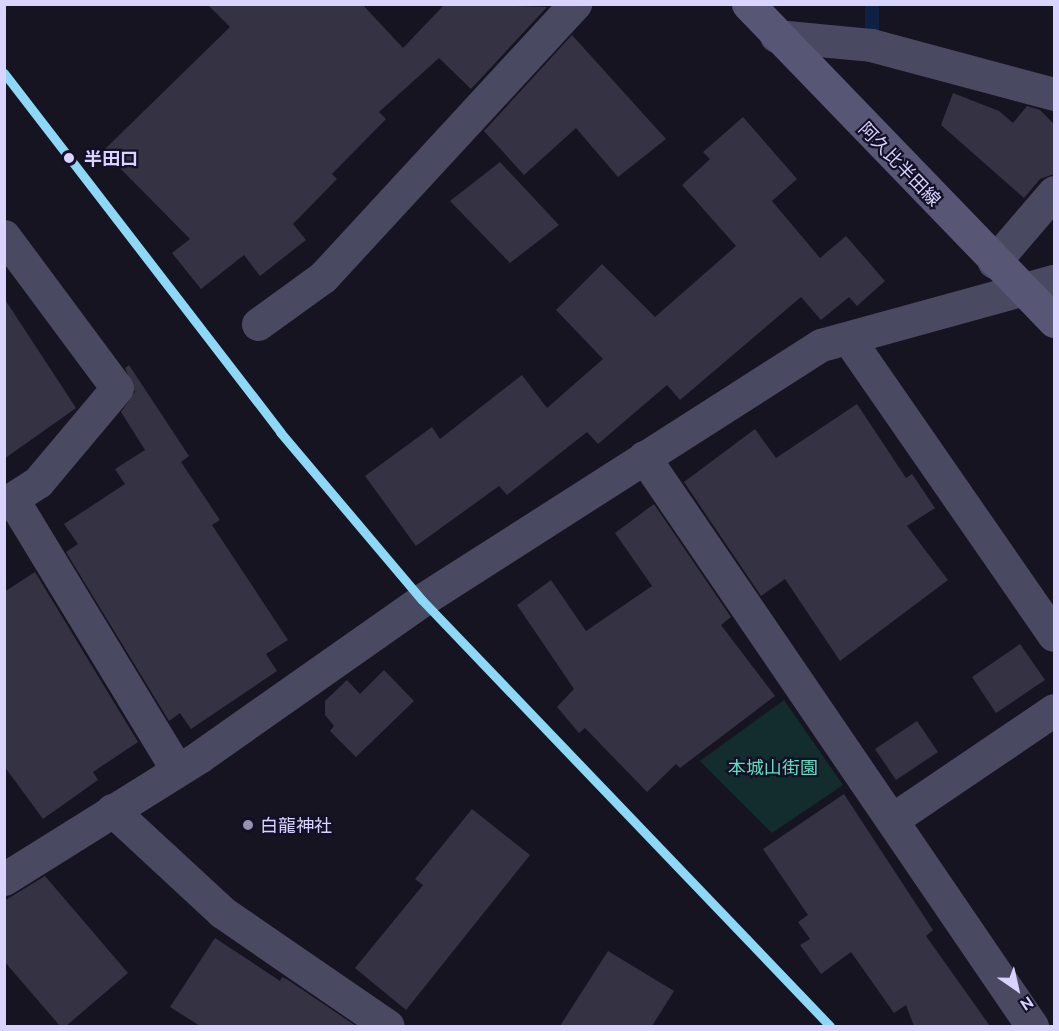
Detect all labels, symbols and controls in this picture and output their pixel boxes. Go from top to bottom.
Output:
street label: 阿久比半田線 [855,118,945,210]
place label: 半田口 [84,147,138,169]
marker: 半田口 [59,148,79,168]
park label: 本城山街園 [728,756,818,778]
place label: 白龍神社 [260,814,332,836]
marker: 白龍神社 [241,818,255,832]
north arrow [987,959,1047,1019]
text: N [1017,993,1037,1015]

